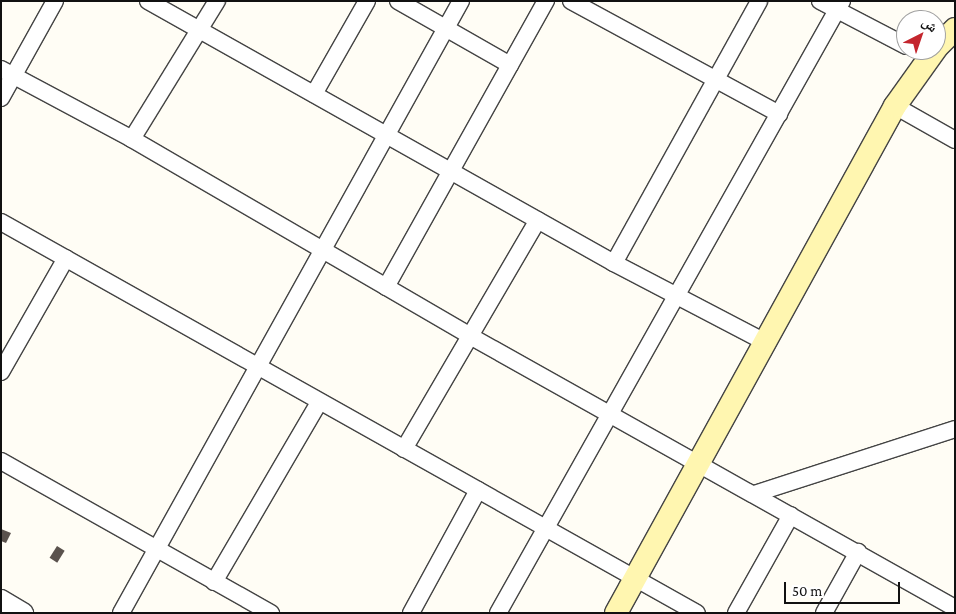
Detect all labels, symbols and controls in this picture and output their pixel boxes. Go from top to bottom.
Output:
north arrow [896,10,946,60]
text: ش [919,14,941,35]
scale bar [786,572,902,604]
text: 50 m [792,583,822,599]

